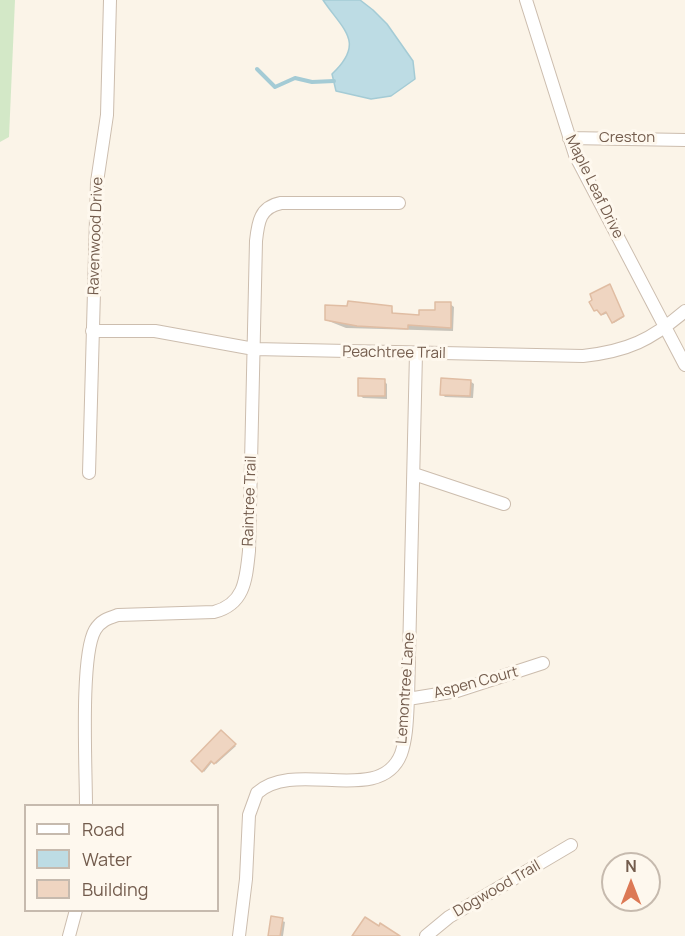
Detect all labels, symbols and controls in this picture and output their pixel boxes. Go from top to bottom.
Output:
street label: Creston [599,129,655,147]
street label: Maple Leaf Drive [561,132,627,242]
street label: Ravenwood Drive [85,177,107,295]
street label: Peachtree Trail [342,343,446,363]
street label: Raintree Trail [239,455,261,547]
street label: Lemontree Lane [393,631,419,745]
street label: Aspen Court [432,663,520,703]
legend [24,804,219,912]
text: Road [82,817,125,841]
text: Water [82,847,132,871]
north arrow [601,852,661,912]
text: N [625,855,637,877]
street label: Dogwood Trail [450,857,544,921]
text: Building [82,877,148,901]

